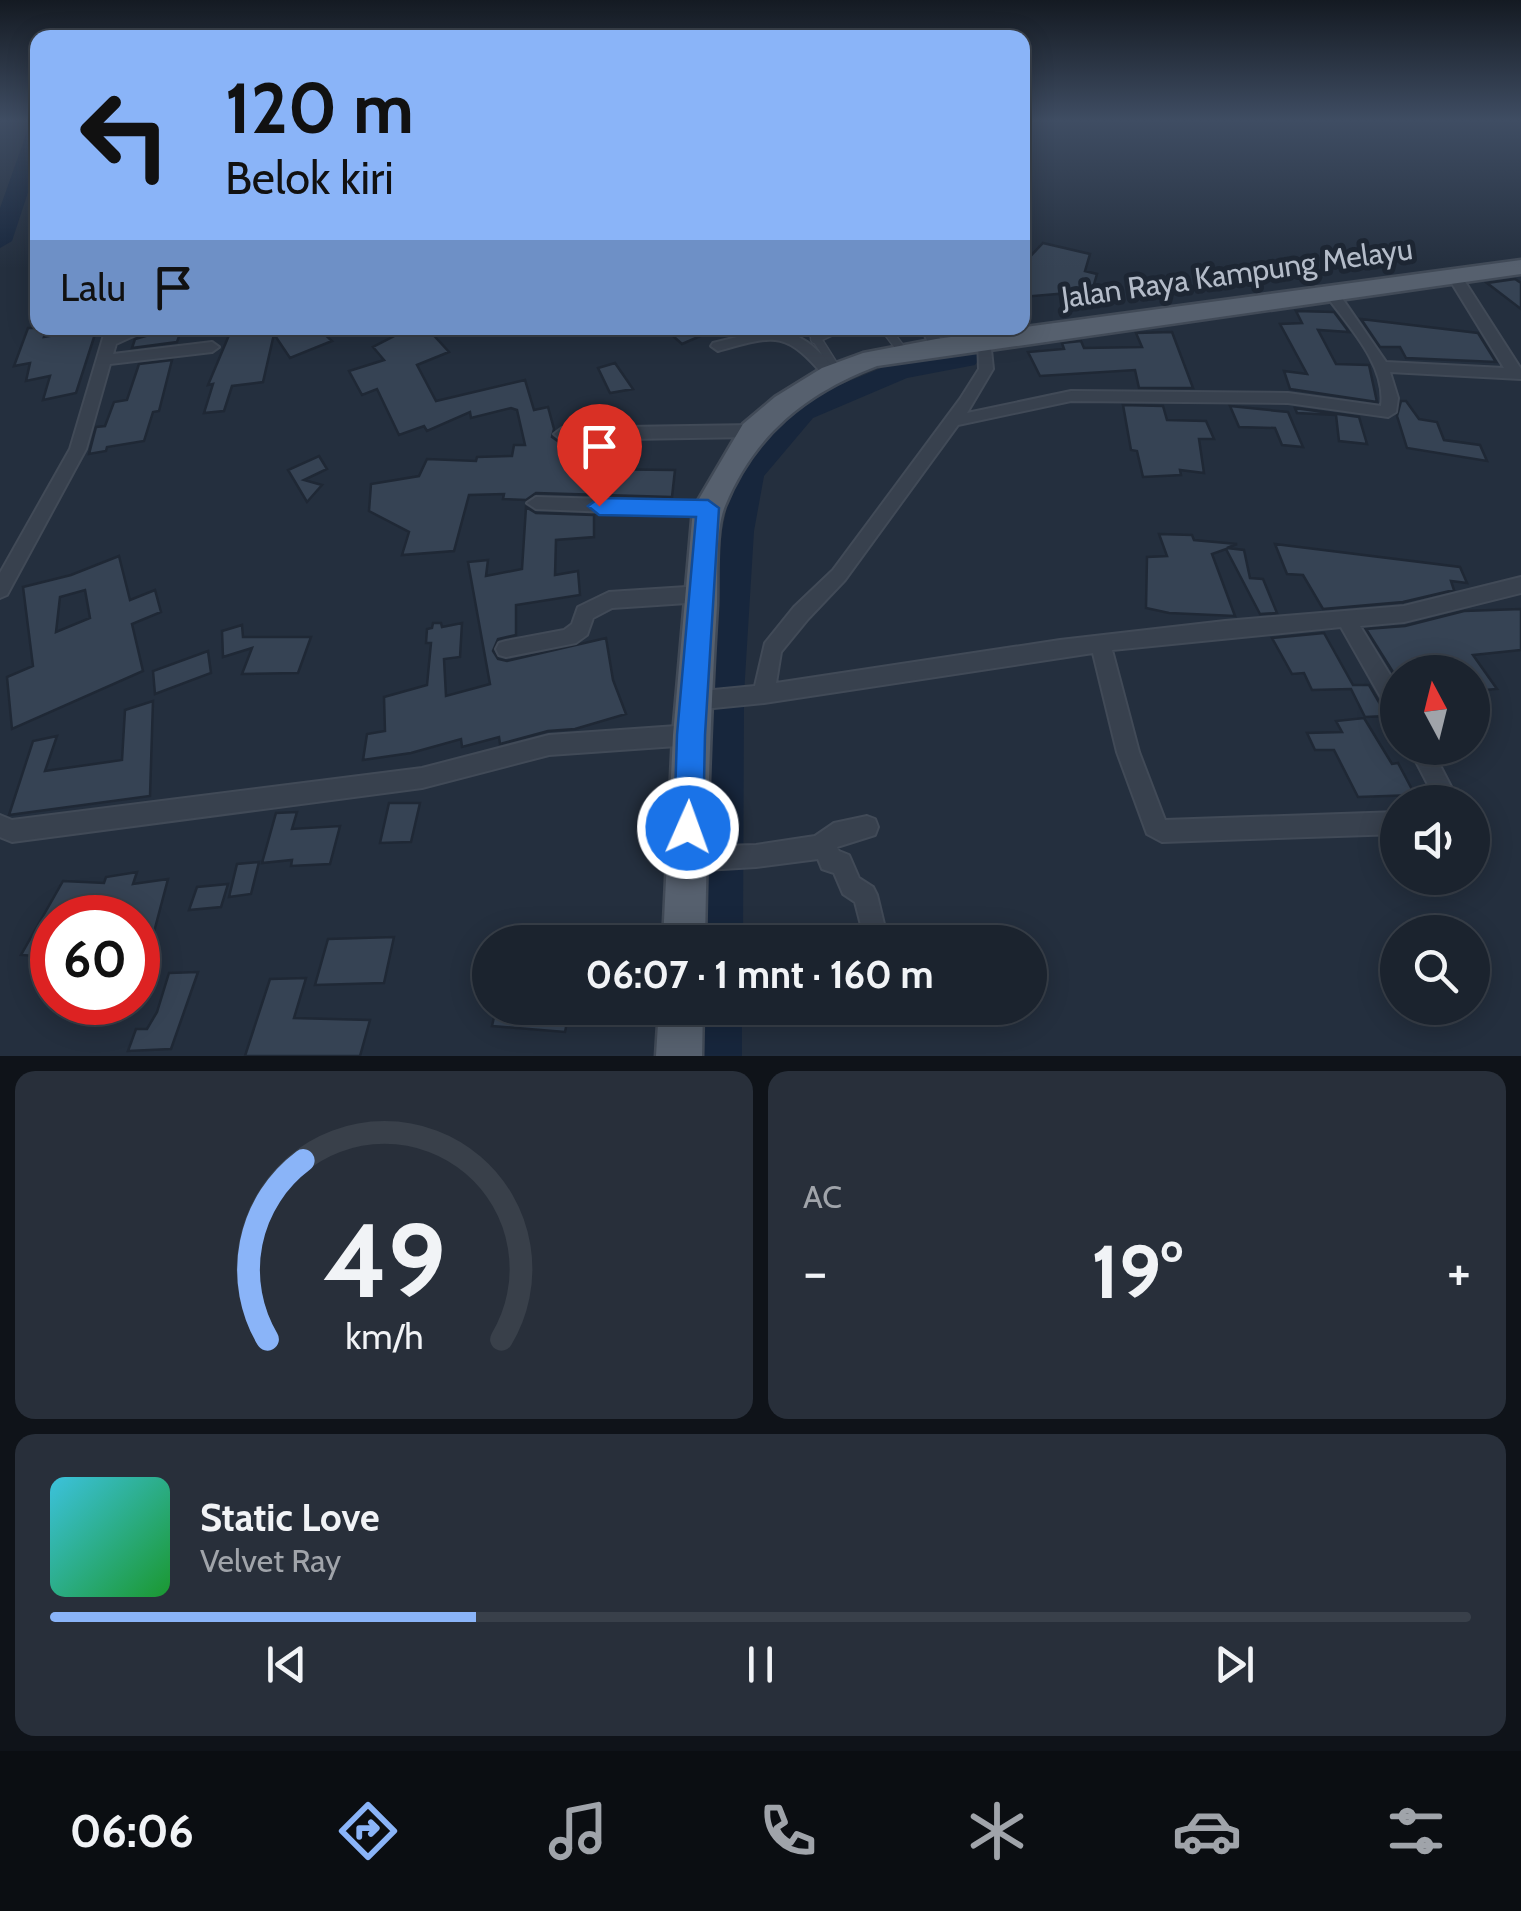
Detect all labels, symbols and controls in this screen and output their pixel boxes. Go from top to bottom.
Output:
text: 120 m [225,65,414,151]
icon: left [60,70,190,200]
text: Belok kiri [225,151,394,205]
street label: Jalan Raya Kampung Melayu [1058,230,1415,316]
icon: arrive [146,260,201,315]
text: Lalu [60,264,126,311]
pin [557,404,642,507]
icon: arrive [572,419,627,474]
north arrow [1380,655,1490,765]
map controls [1380,655,1490,1025]
position arrow [636,776,740,880]
button: sound [1380,785,1490,895]
speed limit sign: 60 [30,895,160,1025]
button: search [1380,915,1490,1025]
text: 06:07 · 1 mnt · 160 m [586,951,933,998]
text: AC [803,1177,842,1216]
text: 49 [322,1197,446,1323]
text: 19° [1091,1226,1183,1317]
text: − [803,1238,827,1305]
text: + [1447,1238,1471,1305]
text: km/h [345,1315,423,1358]
text: Static Love [200,1494,379,1541]
text: Velvet Ray [200,1541,341,1580]
icon: previous [259,1637,314,1692]
icon: pause [733,1637,788,1692]
icon: next [1207,1637,1262,1692]
icon: directions [333,1796,403,1866]
icon: music [543,1796,613,1866]
icon: phone [753,1796,823,1866]
icon: climate [962,1796,1032,1866]
icon: car [1172,1796,1242,1866]
icon: filters [1381,1796,1451,1866]
text: 06:06 [70,1804,194,1858]

